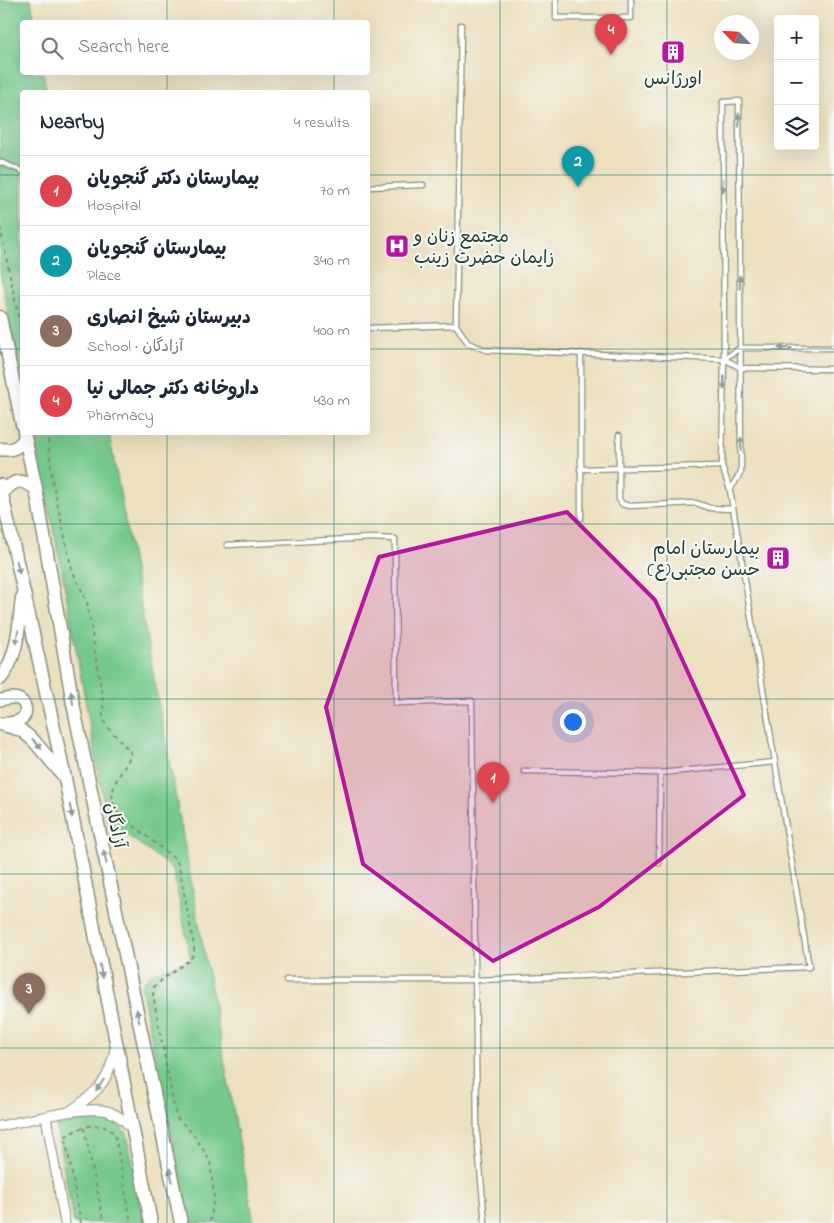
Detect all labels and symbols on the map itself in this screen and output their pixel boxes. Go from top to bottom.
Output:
pin: 4 [595,14,627,55]
north arrow [714,15,759,60]
building icon: اورژانس [660,39,686,65]
place label: اورژانس [644,67,702,93]
one-way arrow [735,111,743,127]
pin: 2 [562,146,594,187]
one-way arrow [719,178,727,194]
place label: مجتمع زنان و زایمان حضرت زینب [412,225,554,272]
hospital icon: مجتمع زنان و زایمان حضرت زینب [384,233,410,259]
one-way arrow [736,274,744,290]
one-way arrow [777,344,793,352]
one-way arrow [720,375,728,391]
one-way arrow [737,436,745,452]
place label: بیمارستان امام حسن مجتبی(ع) [647,537,760,584]
building icon: بیمارستان امام حسن مجتبی(ع) [765,545,791,571]
one-way arrow [14,560,22,575]
one-way arrow [12,629,20,645]
one-way arrow [68,689,76,705]
your location [560,709,586,735]
one-way arrow [31,738,43,750]
pin: 1 [477,762,509,803]
street label: آزادگان [97,800,132,852]
one-way arrow [67,804,75,819]
one-way arrow [101,849,109,865]
one-way arrow [98,964,106,980]
pin: 3 [13,973,45,1014]
one-way arrow [134,1009,142,1024]
one-way arrow [95,1079,105,1092]
one-way arrow [167,1168,175,1183]

